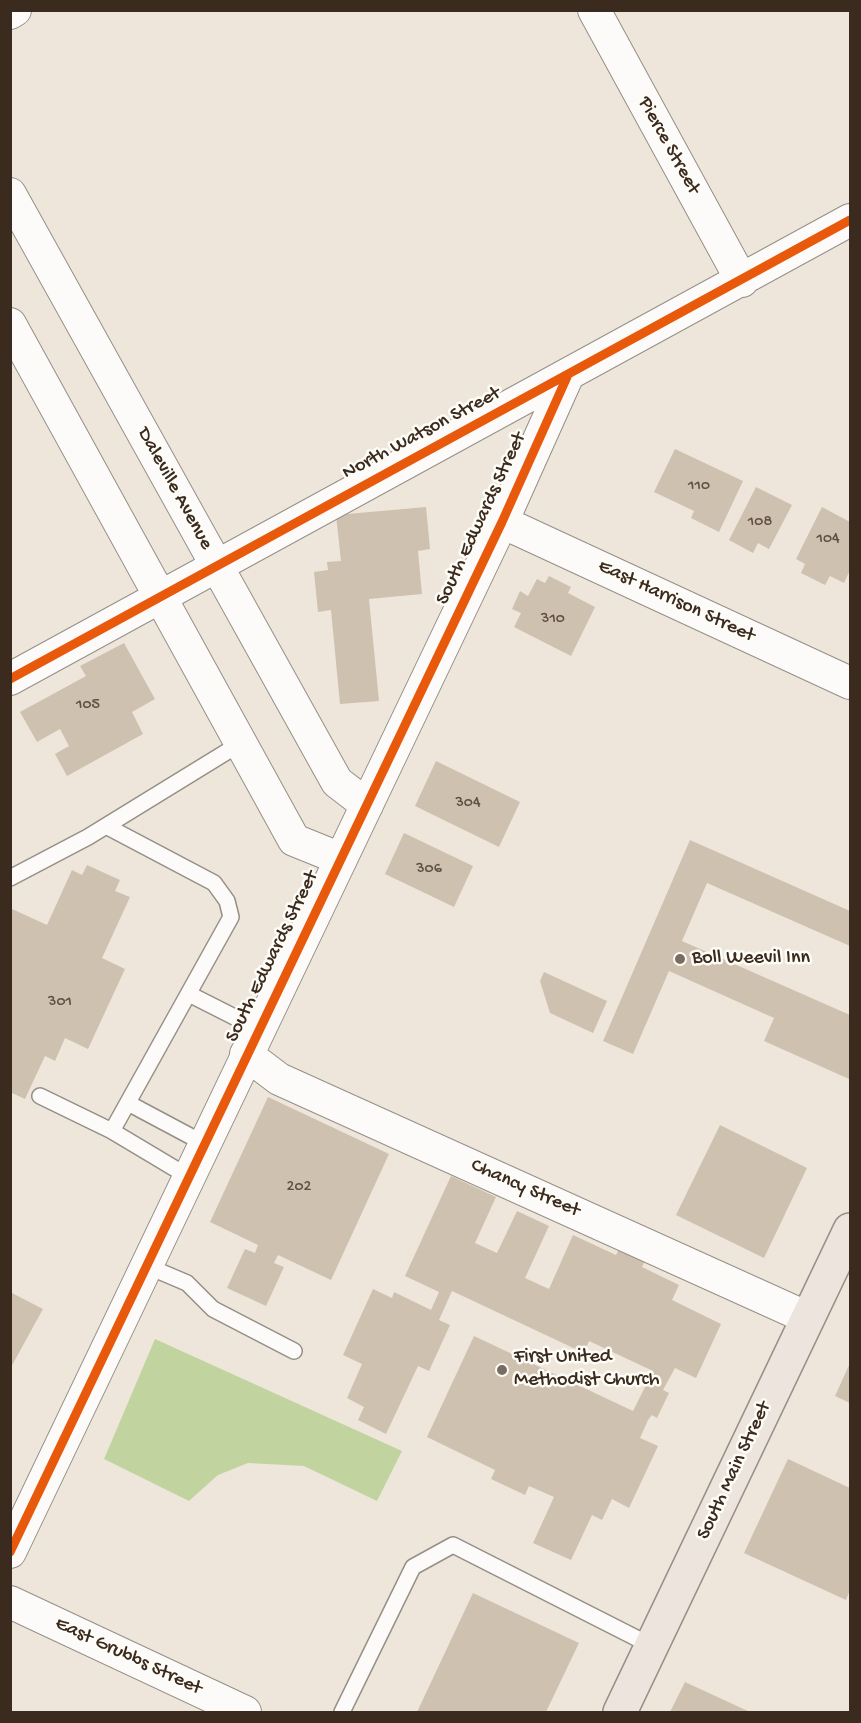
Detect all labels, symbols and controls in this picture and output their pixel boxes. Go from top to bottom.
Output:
street label: Pierce Street [631,93,705,199]
street label: North Watson Street [339,382,505,486]
street label: Daleville Avenue [131,424,217,554]
street label: South Edwards Street [431,429,533,609]
house number: 110 [688,477,710,497]
house number: 108 [748,513,772,533]
house number: 104 [816,530,840,550]
street label: East Harrison Street [594,555,758,649]
house number: 310 [541,610,565,630]
house number: 105 [76,696,100,716]
house number: 304 [456,794,480,814]
house number: 306 [416,860,442,880]
street label: South Edwards Street [221,867,325,1047]
place label: Boll Weevil Inn [692,947,810,971]
marker: Boll Weevil Inn [673,952,687,966]
house number: 301 [48,993,72,1013]
street label: Chancy Street [467,1154,583,1224]
house number: 202 [287,1178,311,1198]
place label: First United Methodist Church [514,1346,659,1393]
marker: First United Methodist Church [495,1363,509,1377]
street label: South Main Street [693,1398,777,1544]
street label: East Grubbs Street [51,1612,205,1702]

